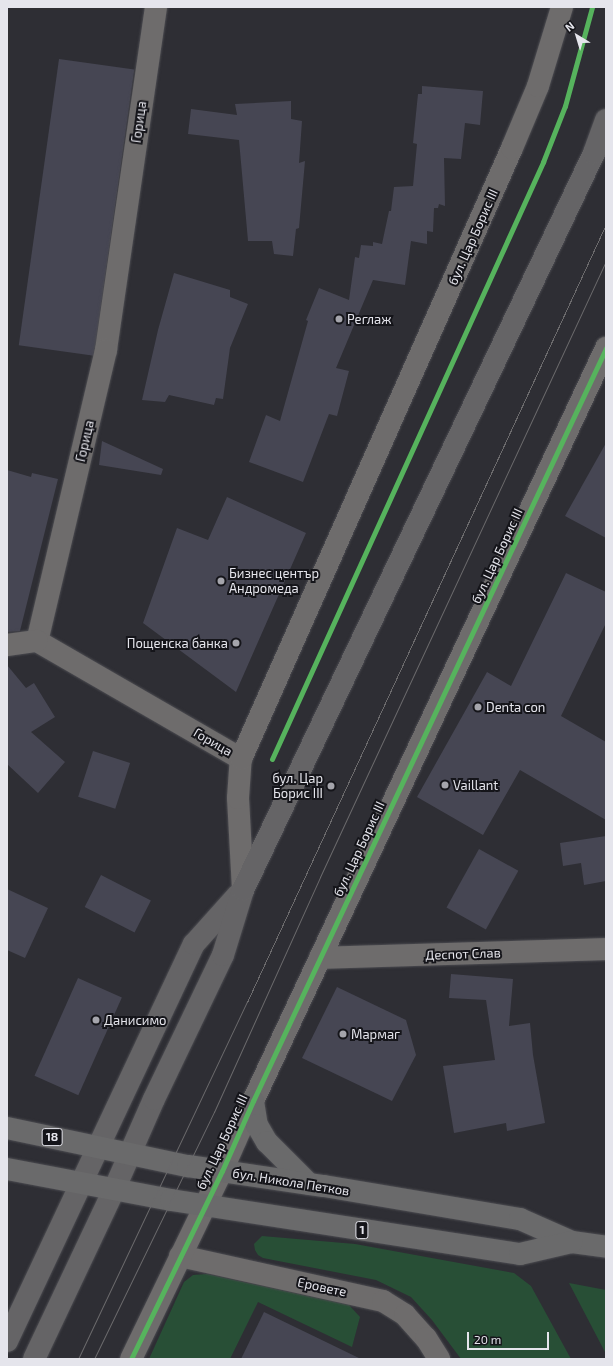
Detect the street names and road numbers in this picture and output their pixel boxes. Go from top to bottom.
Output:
street label: Горица [128,100,150,144]
street label: бул. Цар Борис III [445,187,501,287]
street label: Горица [73,419,97,463]
street label: бул. Цар Борис III [468,506,526,606]
street label: Горица [191,725,235,759]
street label: бул. Цар Борис III [330,799,388,899]
street label: Деспот Слав [425,945,501,963]
street label: бул. Цар Борис III [193,1092,251,1192]
road number: 18 [41,1127,63,1147]
street label: бул. Никола Петков [231,1165,351,1199]
road number: 1 [355,1220,369,1240]
street label: Еровете [296,1274,348,1300]

